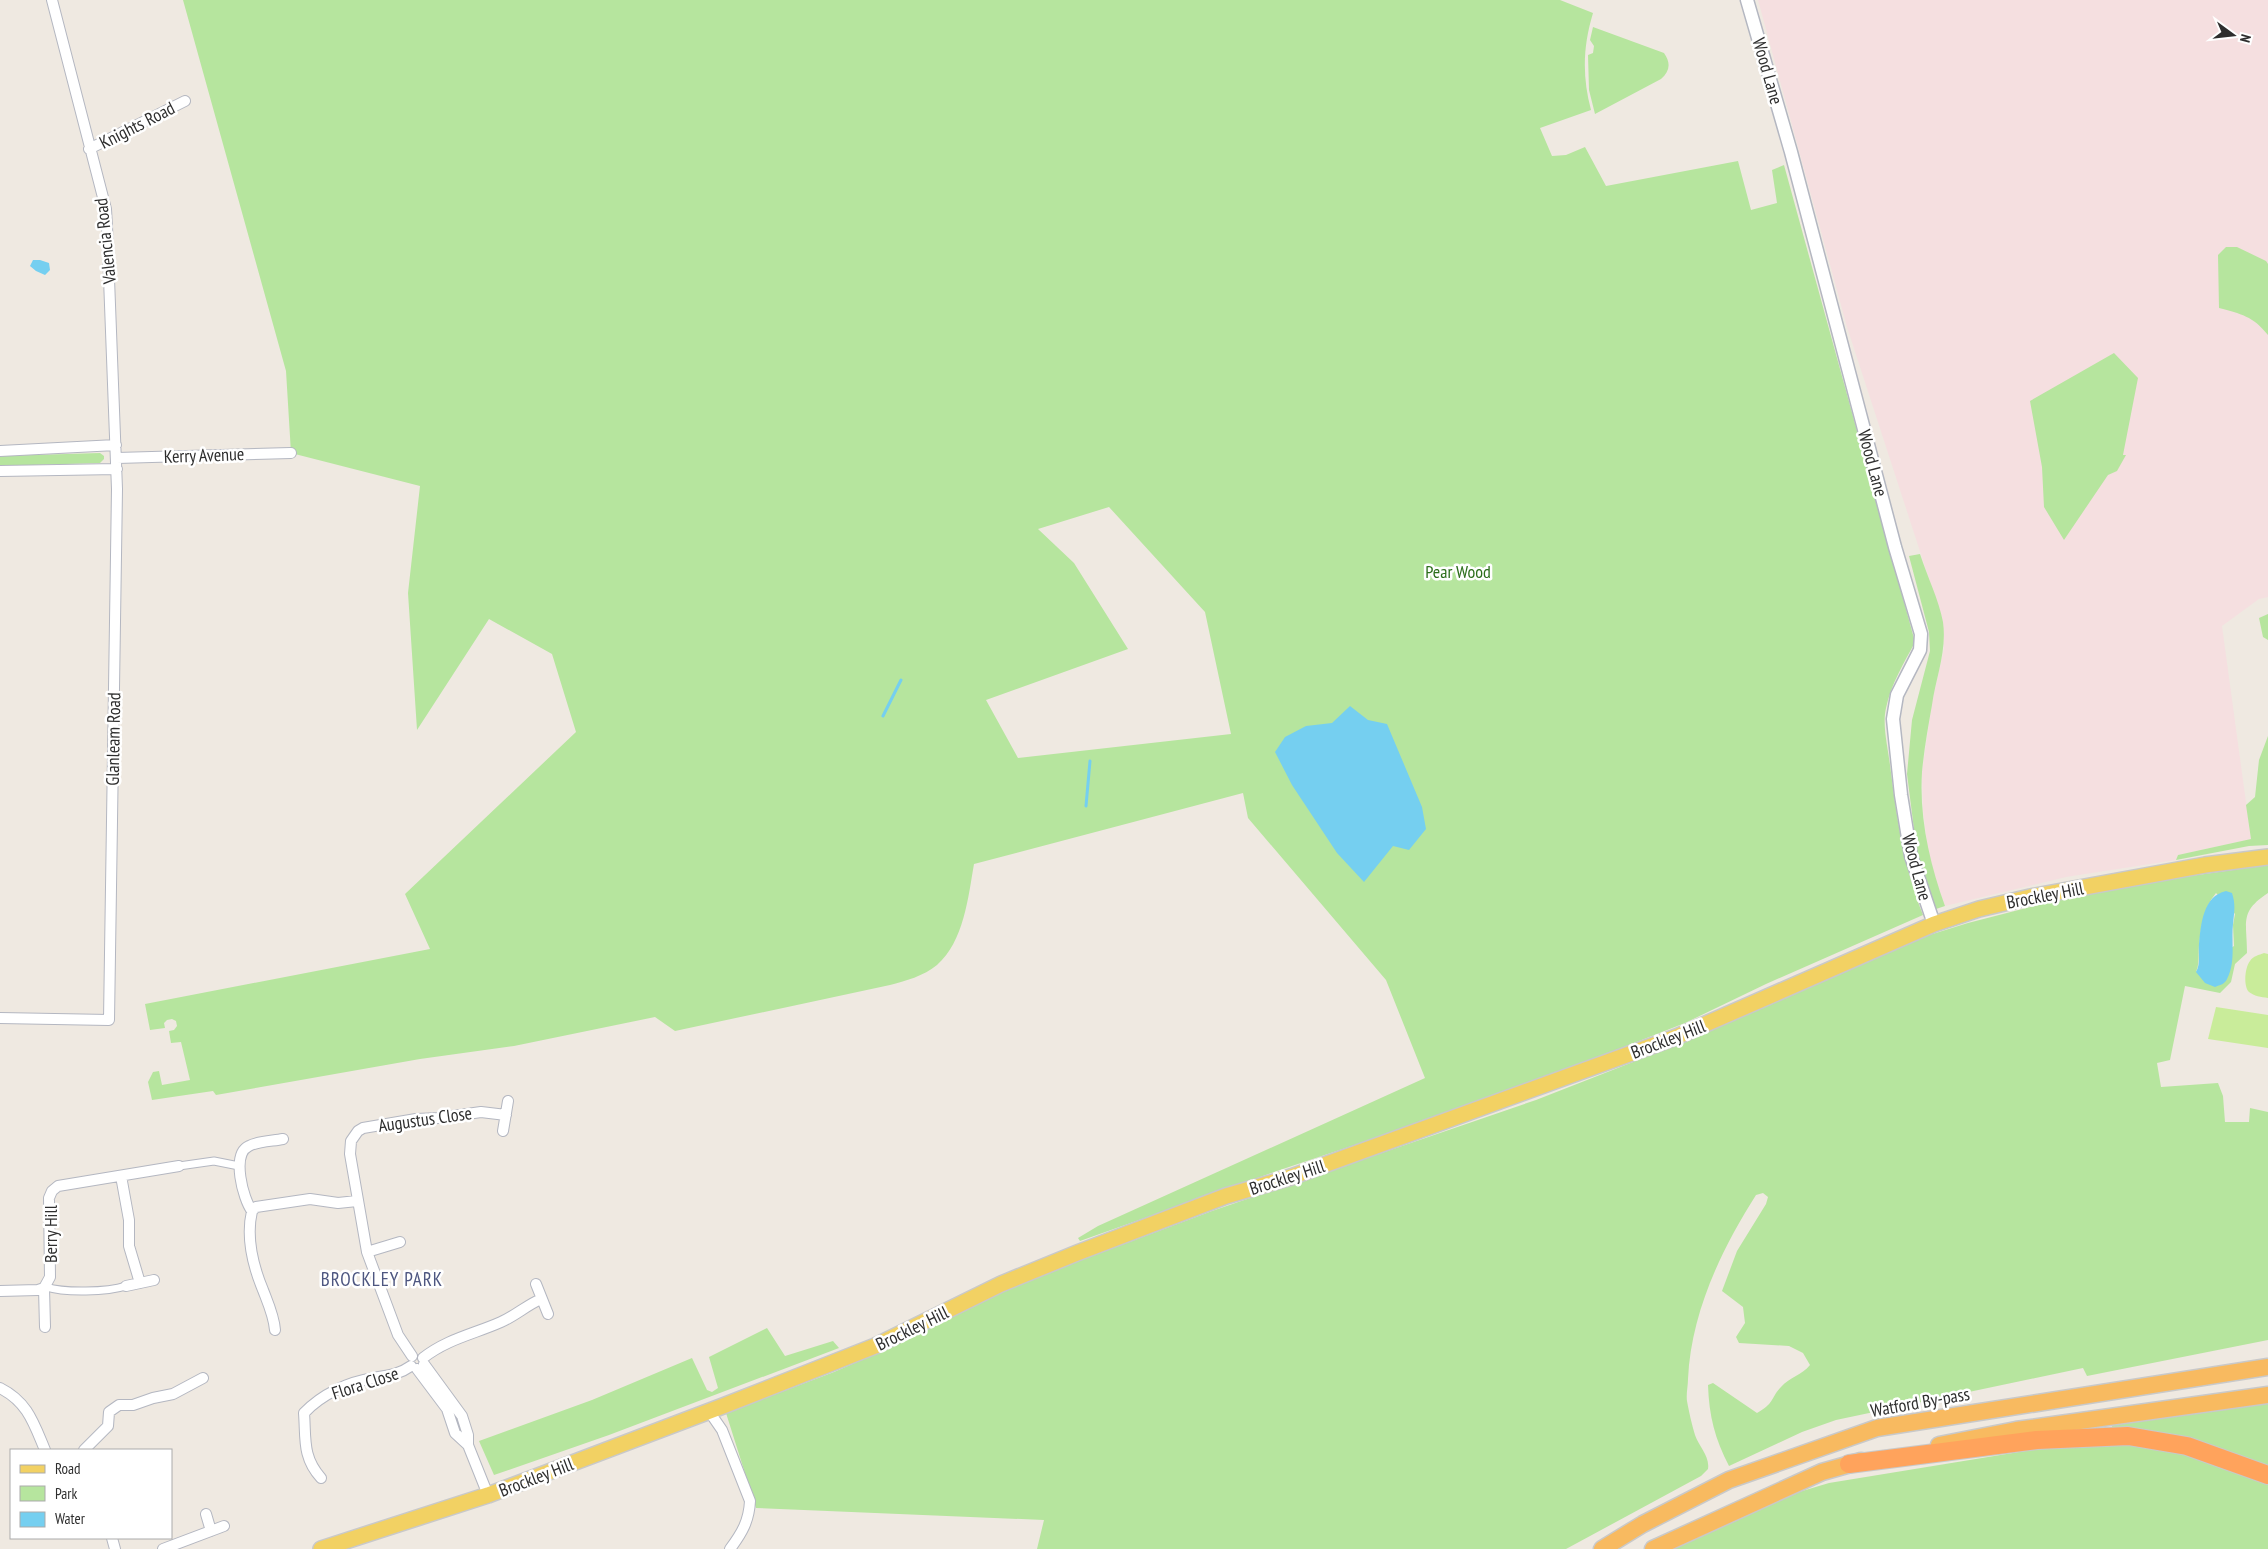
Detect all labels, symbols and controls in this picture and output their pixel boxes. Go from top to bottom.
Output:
north arrow [2208,10,2258,60]
text: N [2236,32,2255,44]
street label: Wood Lane [1748,35,1788,107]
street label: Knights Road [95,96,179,154]
street label: Valencia Road [89,197,121,286]
street label: Wood Lane [1853,427,1893,499]
street label: Kerry Avenue [163,442,245,468]
park label: Pear Wood [1425,560,1491,583]
street label: Glanleam Road [101,692,125,786]
street label: Wood Lane [1897,831,1937,903]
street label: Brockley Hill [2005,876,2086,914]
street label: Brockley Hill [1628,1014,1709,1064]
street label: Augustus Close [377,1101,473,1137]
street label: Brockley Hill [1246,1154,1328,1200]
street label: Berry Hill [39,1204,62,1263]
district label: BROCKLEY PARK [321,1267,443,1291]
street label: Brockley Hill [872,1300,953,1355]
street label: Flora Close [329,1361,401,1405]
street label: Watford By-pass [1869,1382,1971,1422]
legend [10,1449,172,1539]
street label: Brockley Hill [496,1452,577,1502]
text: Road [55,1459,81,1478]
text: Park [55,1484,77,1503]
text: Water [55,1509,86,1528]

